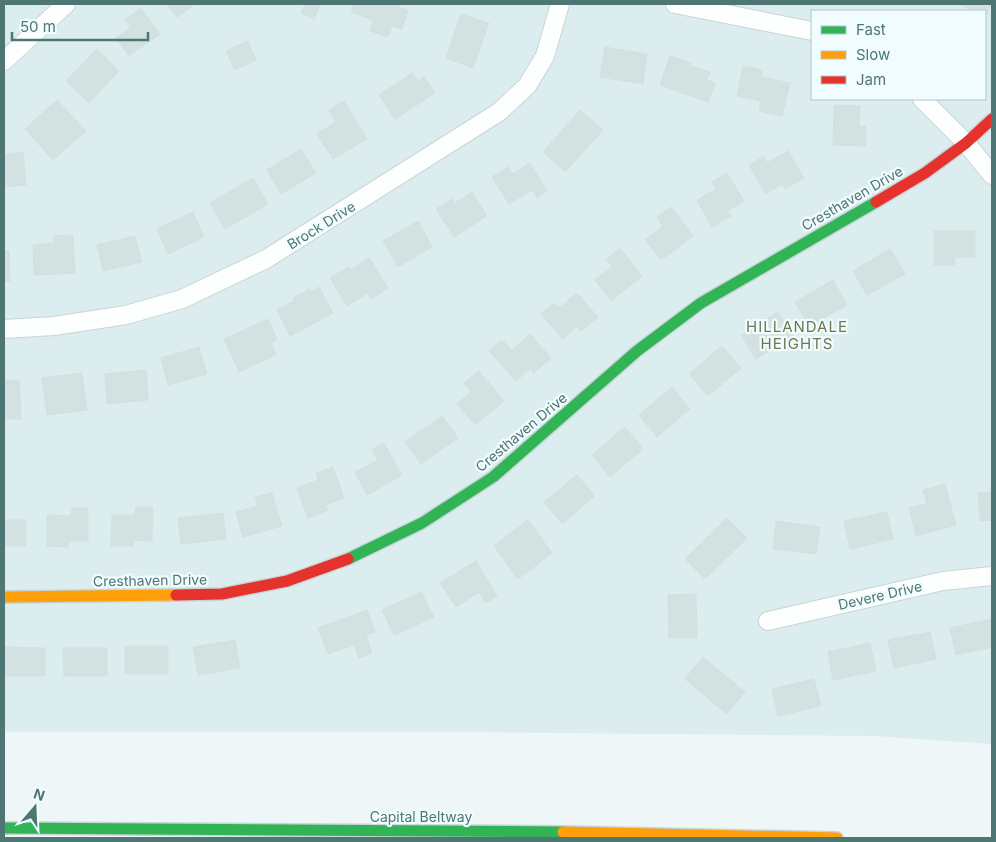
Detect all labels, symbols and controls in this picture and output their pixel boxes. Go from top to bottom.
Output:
scale bar [12,10,149,42]
legend [811,10,986,100]
text: 50 m [20,17,56,36]
text: Fast [856,20,886,39]
text: Slow [856,45,890,64]
text: Jam [856,70,886,89]
street label: Cresthaven Drive [798,162,906,234]
street label: Brock Drive [284,197,358,253]
district label: HILLANDALE HEIGHTS [746,317,848,353]
street label: Cresthaven Drive [472,389,570,475]
street label: Cresthaven Drive [93,571,207,589]
street label: Devere Drive [836,577,924,613]
north arrow [10,782,60,832]
text: N [32,784,47,804]
street label: Capital Beltway [370,808,472,825]

